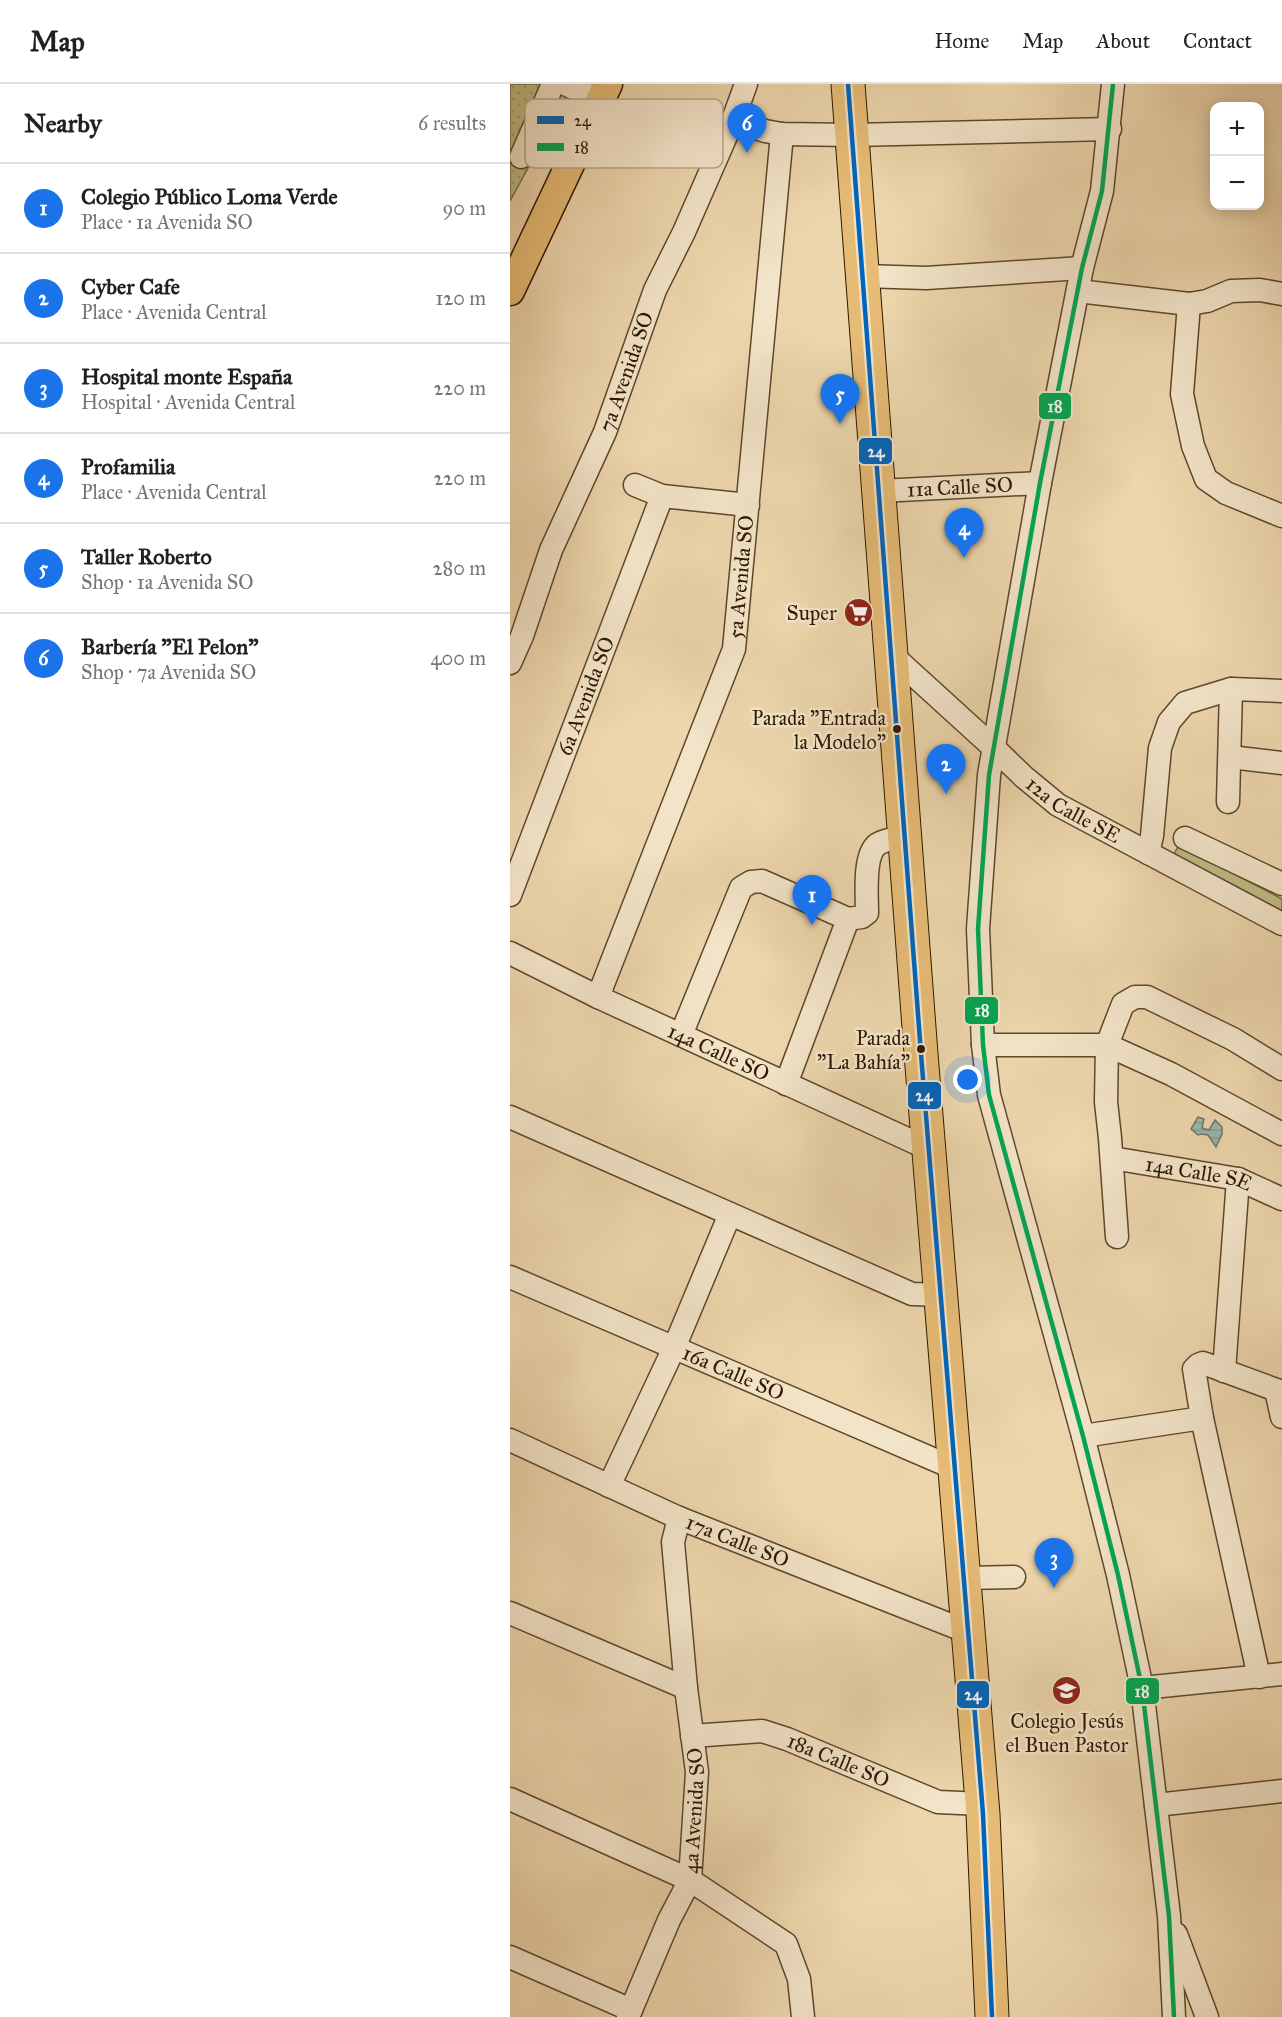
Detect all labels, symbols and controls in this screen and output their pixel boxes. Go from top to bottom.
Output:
text: Map [30,24,85,59]
text: Home [934,28,989,54]
text: Map [1022,28,1063,54]
text: About [1096,28,1150,54]
text: Contact [1183,28,1252,54]
legend [525,99,723,168]
map controls [1210,102,1264,210]
button: + [1210,102,1264,156]
pin: 6 [728,104,766,153]
text: Nearby [24,107,102,139]
text: 6 results [418,111,486,135]
text: 24 [574,111,592,130]
text: 18 [574,138,589,157]
button: − [1210,156,1264,210]
text: Colegio Público Loma Verde [81,183,338,210]
text: 1 [40,196,47,220]
text: 90 m [443,196,486,220]
text: Place · 1a Avenida SO [81,210,253,234]
text: Cyber Cafe [81,273,180,300]
text: 2 [39,286,48,310]
text: 120 m [435,286,486,310]
text: Place · Avenida Central [81,300,267,324]
street label: 7a Avenida SO [593,308,659,435]
text: Hospital monte España [81,363,292,390]
pin: 5 [820,374,860,424]
text: 3 [40,376,48,400]
text: 220 m [434,376,486,400]
text: Hospital · Avenida Central [81,390,295,414]
line badge: 18 [1038,392,1072,420]
text: 18 [1048,397,1062,416]
line badge: 24 [858,437,893,465]
text: 24 [868,442,885,462]
text: Profamilia [81,453,175,480]
text: 4 [38,466,49,490]
text: 220 m [434,466,486,490]
street label: 11a Calle SO [906,471,1013,503]
text: Place · Avenida Central [81,480,267,504]
pin: 4 [944,508,984,558]
street label: 5a Avenida SO [722,514,759,640]
text: Taller Roberto [81,543,212,570]
text: 5 [39,556,48,580]
text: 280 m [433,556,486,580]
text: Shop · 1a Avenida SO [81,570,254,594]
supermarket icon: Super [842,597,874,629]
place label: Super [787,600,837,626]
text: Barbería "El Pelon" [81,633,258,660]
street label: 6a Avenida SO [551,633,620,759]
text: 6 [38,646,49,670]
text: 400 m [430,646,486,670]
text: Shop · 7a Avenida SO [81,660,256,684]
place label: Parada "Entrada la Modelo" [752,706,887,754]
marker: Parada "Entrada la Modelo" [891,723,903,735]
pin: 2 [926,744,966,794]
street label: 12a Calle SE [1020,771,1125,849]
pin: 1 [792,876,832,925]
line badge: 18 [964,996,999,1025]
text: 18 [975,1001,989,1020]
street label: 14a Calle SO [663,1018,774,1087]
place label: Parada "La Bahía" [817,1026,911,1074]
marker: Parada "La Bahía" [915,1043,927,1055]
your location [953,1065,982,1094]
line badge: 24 [907,1081,942,1110]
text: 24 [916,1086,933,1106]
street label: 14a Calle SE [1143,1151,1257,1197]
street label: 16a Calle SO [678,1340,788,1406]
street label: 17a Calle SO [682,1509,793,1573]
pin: 3 [1034,1538,1074,1588]
school or university icon: Colegio Jesús el Buen Pastor [1051,1674,1083,1706]
line badge: 18 [1125,1677,1160,1705]
line badge: 24 [956,1680,990,1709]
text: 18 [1135,1682,1149,1701]
text: 24 [965,1685,982,1705]
place label: Colegio Jesús el Buen Pastor [1006,1708,1129,1758]
street label: 18a Calle SO [783,1727,893,1793]
street label: 4a Avenida SO [677,1746,710,1874]

